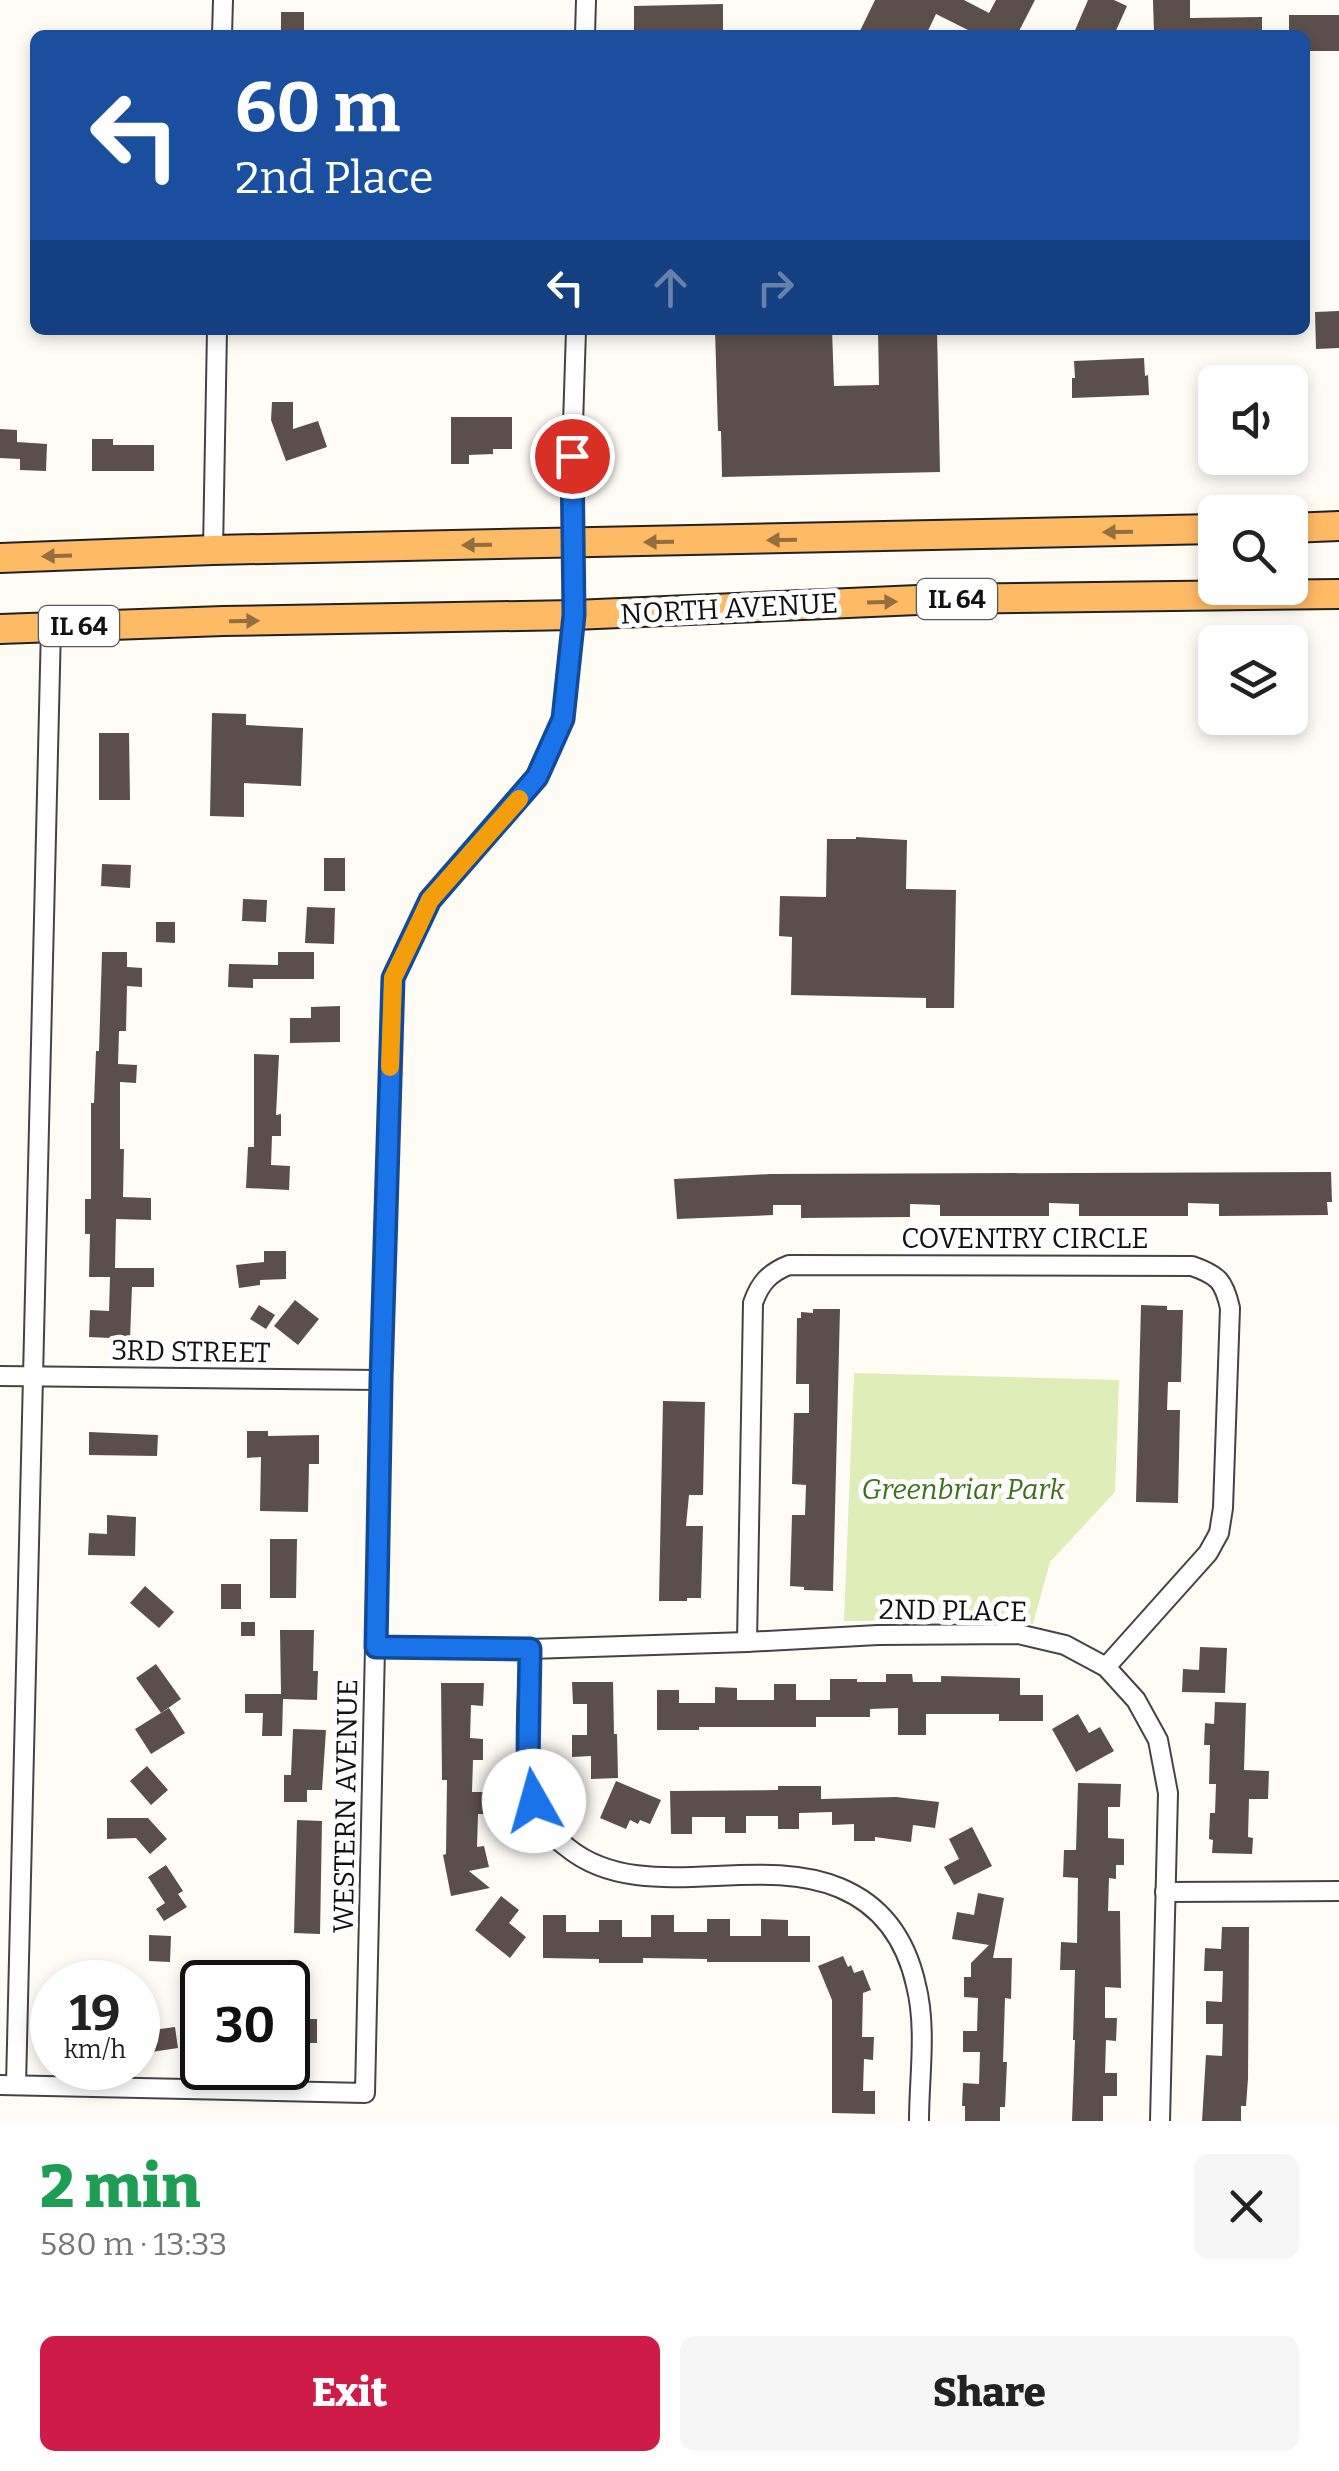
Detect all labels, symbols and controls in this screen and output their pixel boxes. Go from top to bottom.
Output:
text: 60 m [235,66,400,150]
icon: left [70,70,200,200]
text: 2nd Place [235,151,434,205]
icon: left [538,260,593,315]
icon: ahead [643,260,698,315]
icon: right [748,260,803,315]
map controls [1198,365,1308,735]
button: sound [1198,365,1308,475]
pin [530,414,615,499]
icon: arrive [545,429,600,484]
button: search [1198,495,1308,605]
one-way arrow [1101,524,1133,540]
one-way arrow [765,532,797,548]
one-way arrow [642,534,674,550]
one-way arrow [461,538,493,554]
one-way arrow [41,548,73,564]
road number: IL 64 [917,579,997,619]
street label: NORTH AVENUE [619,586,839,631]
one-way arrow [866,593,898,609]
road number: IL 64 [39,606,119,646]
one-way arrow [229,613,261,629]
button: layers [1198,625,1308,735]
street label: COVENTRY CIRCLE [901,1222,1149,1255]
street label: 3RD STREET [111,1334,271,1369]
park label: Greenbriar Park [861,1473,1065,1506]
street label: 2ND PLACE [878,1593,1028,1628]
street label: WESTERN AVENUE [327,1679,364,1933]
position arrow [482,1749,586,1853]
speed limit sign: 30 [180,1960,310,2090]
text: 19 [69,1983,121,2043]
text: km/h [64,2035,126,2065]
text: 2 min [40,2151,200,2223]
button: close [1194,2154,1299,2259]
text: 580 m · 13:33 [40,2225,227,2263]
button: Exit [40,2336,660,2451]
button: Share [680,2336,1299,2451]

